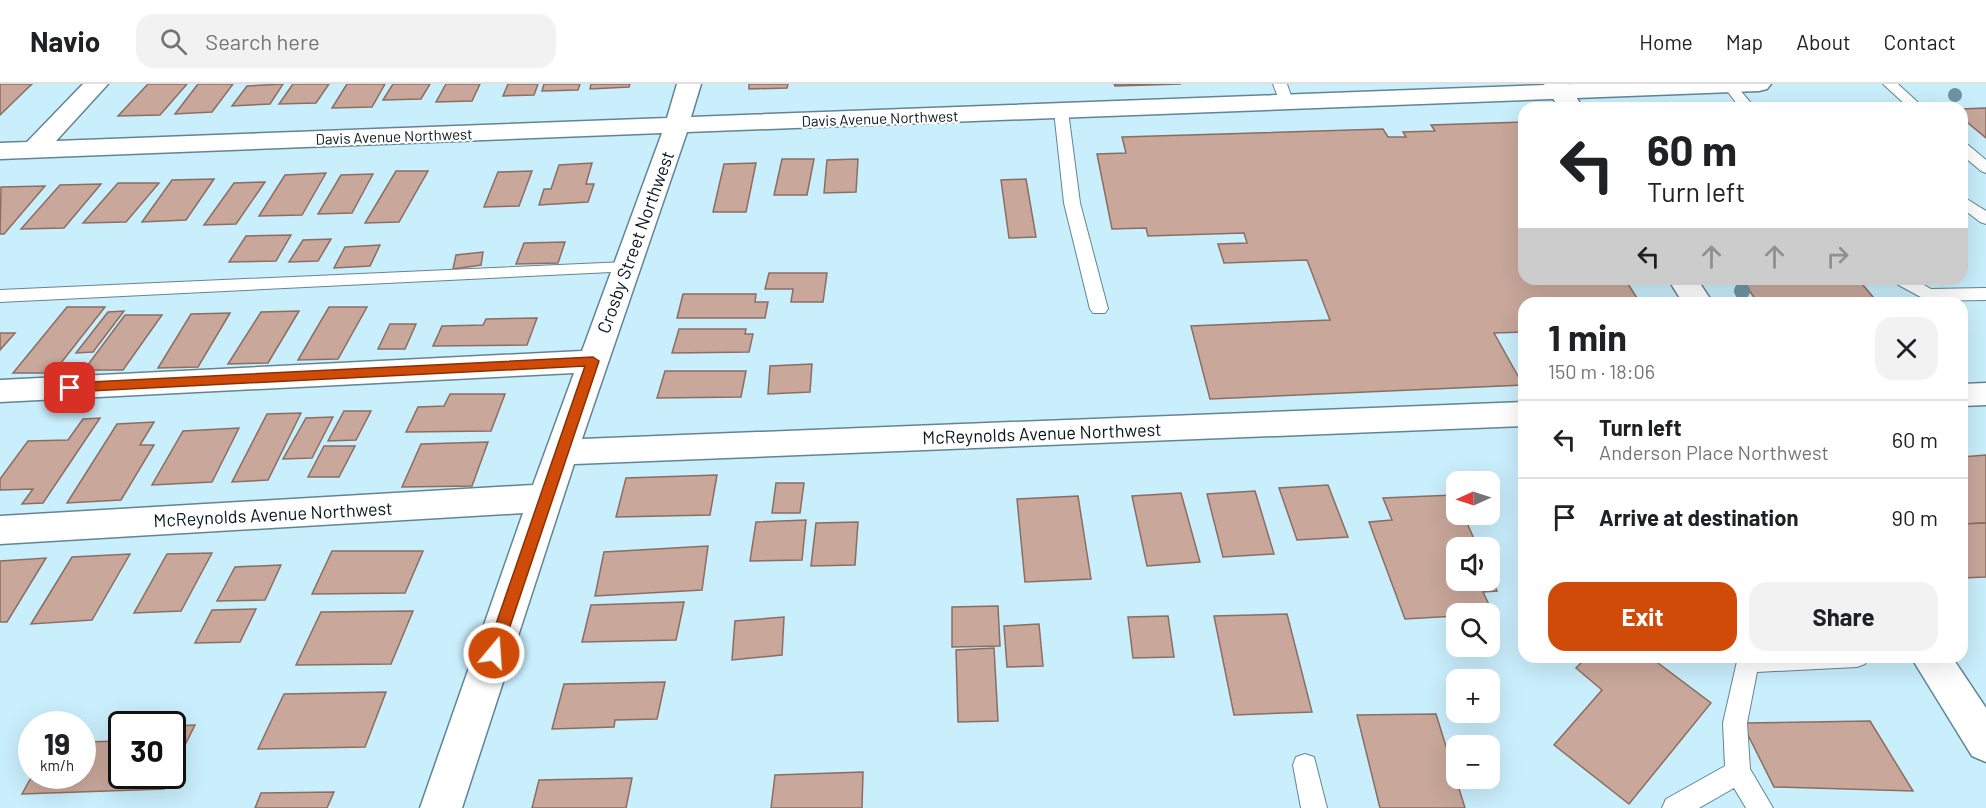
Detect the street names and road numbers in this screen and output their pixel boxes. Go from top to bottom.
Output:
street label: Davis Avenue Northwest [801,106,959,130]
street label: Davis Avenue Northwest [315,124,473,148]
street label: Crosby Street Northwest [592,148,678,336]
street label: McReynolds Avenue Northwest [922,418,1162,448]
street label: McReynolds Avenue Northwest [153,497,393,531]

